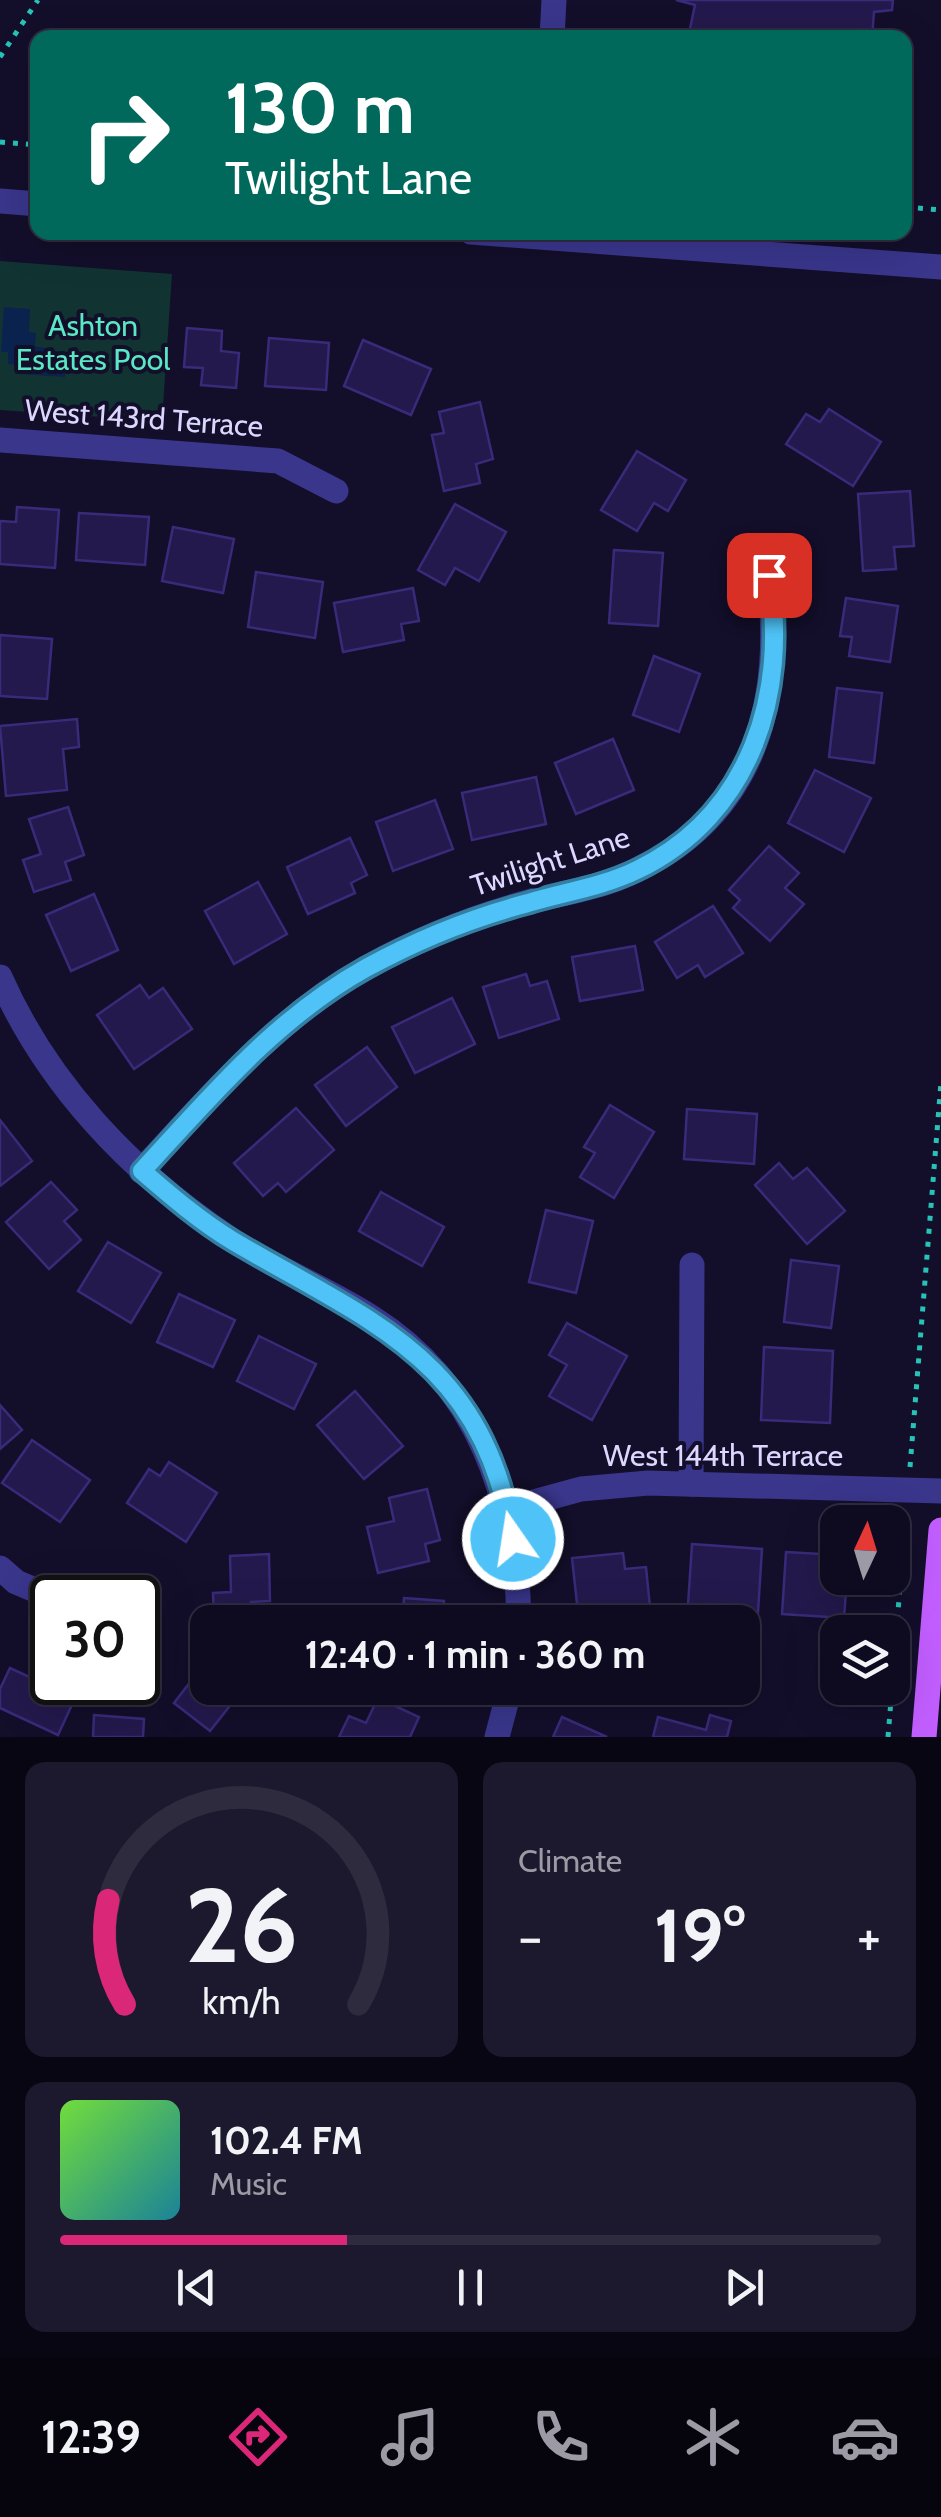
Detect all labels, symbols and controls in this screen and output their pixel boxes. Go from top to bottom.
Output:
text: 130 m [225,65,415,151]
icon: right [60,70,190,200]
text: Twilight Lane [225,151,472,205]
park label: Ashton Estates Pool [16,307,170,378]
street label: West 143rd Terrace [24,391,264,445]
pin [727,533,812,618]
icon: arrive [742,548,797,603]
street label: Twilight Lane [466,818,634,904]
street label: West 144th Terrace [603,1437,843,1474]
position arrow [461,1487,565,1591]
north arrow [820,1505,910,1595]
map controls [820,1505,910,1705]
speed limit sign: 30 [30,1575,160,1705]
button: layers [820,1615,910,1705]
text: 12:40 · 1 min · 360 m [305,1631,645,1678]
text: Climate [518,1841,622,1880]
text: 26 [185,1862,298,1988]
text: 19° [654,1890,745,1981]
text: − [518,1903,542,1970]
text: + [857,1903,881,1970]
text: km/h [202,1980,281,2023]
text: 102.4 FM [210,2117,363,2164]
text: Music [210,2164,287,2203]
icon: previous [169,2260,224,2315]
icon: pause [443,2260,498,2315]
icon: next [717,2260,772,2315]
icon: directions [223,2402,293,2472]
icon: music [375,2402,445,2472]
icon: phone [526,2402,596,2472]
icon: climate [678,2402,748,2472]
icon: car [830,2402,900,2472]
text: 12:39 [41,2410,141,2464]

